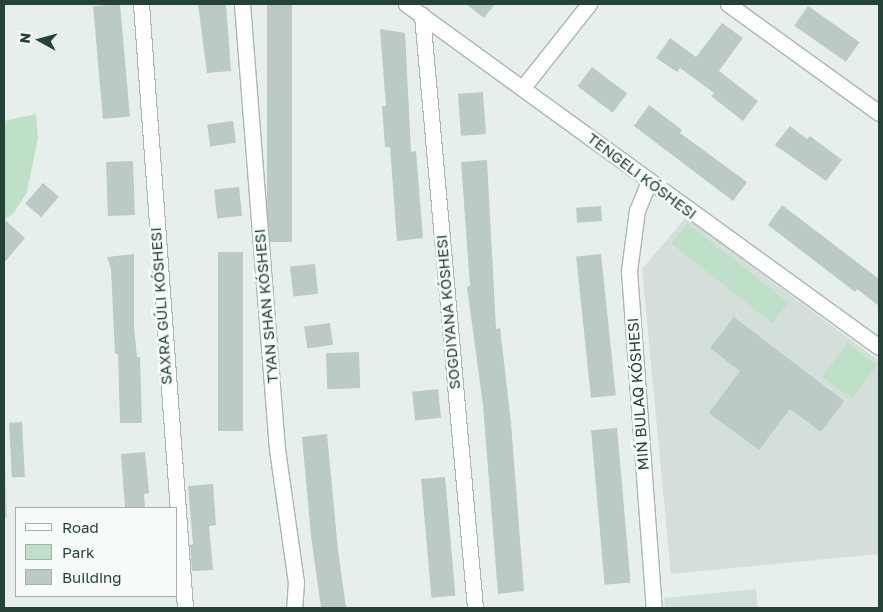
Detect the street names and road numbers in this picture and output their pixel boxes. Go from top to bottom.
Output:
street label: TENGELI KÓSHESI [584,129,700,223]
street label: SAXRA GÚLI KÓSHESI [147,227,175,385]
street label: TYAN SHAN KÓSHESI [250,228,282,384]
street label: SOGDIYANA KÓSHESI [432,234,464,390]
street label: MIŃ BULAQ KÓSHESI [624,317,652,471]

